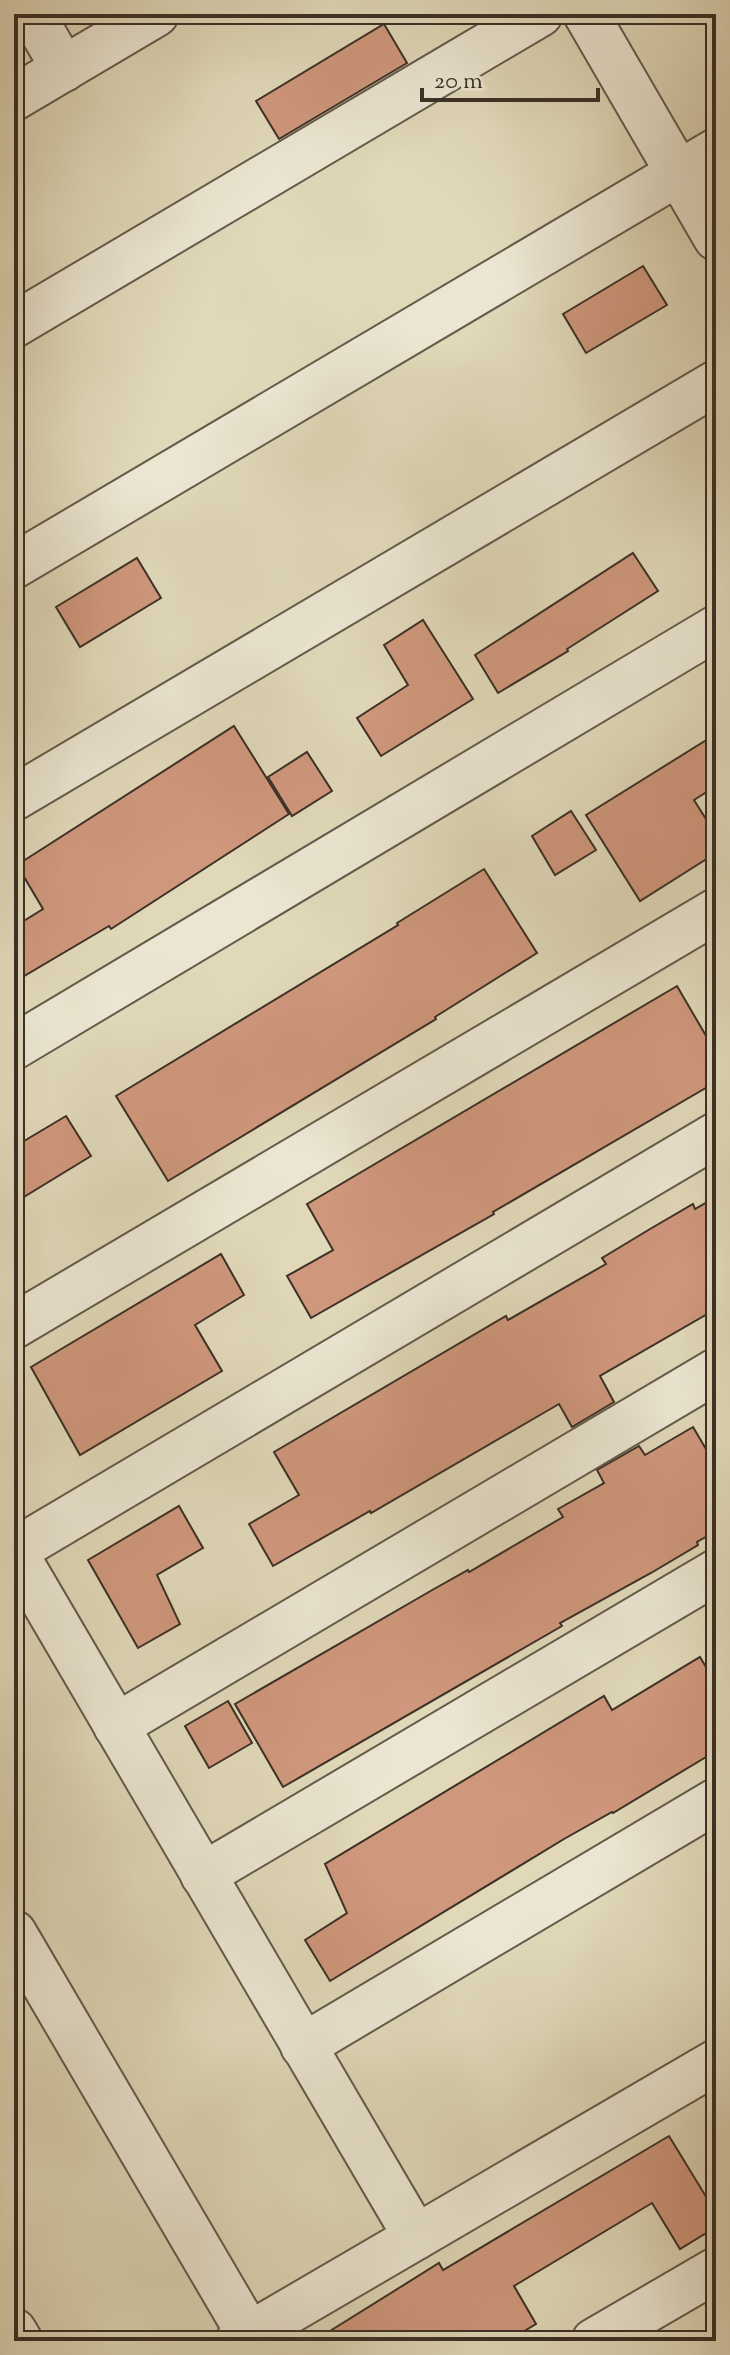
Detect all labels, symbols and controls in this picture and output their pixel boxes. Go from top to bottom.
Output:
scale bar [422,52,598,102]
text: 20 m [434,65,483,99]

